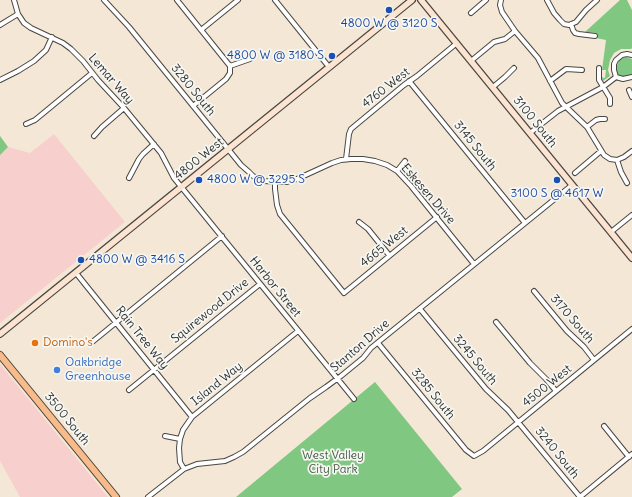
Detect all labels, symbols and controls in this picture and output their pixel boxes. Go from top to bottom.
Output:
marker: 4800 W @ 3120 S [384,5,394,15]
place label: 4800 W @ 3120 S [341,17,437,31]
place label: 4800 W @ 3180 S [227,49,324,63]
street label: Lemar Way [85,51,137,107]
marker: 4800 W @ 3180 S [327,51,337,61]
street label: 3280 South [168,61,218,119]
street label: 4760 West [359,65,413,111]
street label: 3100 South [510,94,560,150]
street label: 3145 South [451,118,499,174]
street label: 4800 West [172,135,226,183]
street label: Eskesen Drive [398,161,458,227]
place label: 4800 W @ 3295 S [207,173,305,187]
marker: 4800 W @ 3295 S [194,175,204,185]
marker: 3100 S @ 4617 W [552,175,562,185]
place label: 3100 S @ 4617 W [511,187,603,201]
street label: 4665 West [357,223,411,271]
place label: 4800 W @ 3416 S [89,253,185,267]
street label: Harbor Street [246,254,304,320]
marker: 4800 W @ 3416 S [76,255,86,265]
street label: Squirewood Drive [168,275,252,347]
street label: 3170 South [547,292,597,346]
street label: Rain Tree Way [112,304,172,372]
street label: Stanton Drive [328,317,392,375]
street label: 3245 South [450,332,500,388]
place label: Domino's [43,336,93,350]
marker: Domino's [30,338,40,348]
place label: Oakbridge Greenhouse [65,356,131,384]
street label: Island Way [189,359,245,409]
street label: 4500 West [520,362,574,410]
marker: Oakbridge Greenhouse [52,365,62,375]
street label: 3285 South [408,366,458,422]
street label: 3500 South [41,390,93,448]
street label: 3240 South [532,424,582,482]
park label: West Valley City Park [302,449,364,477]

